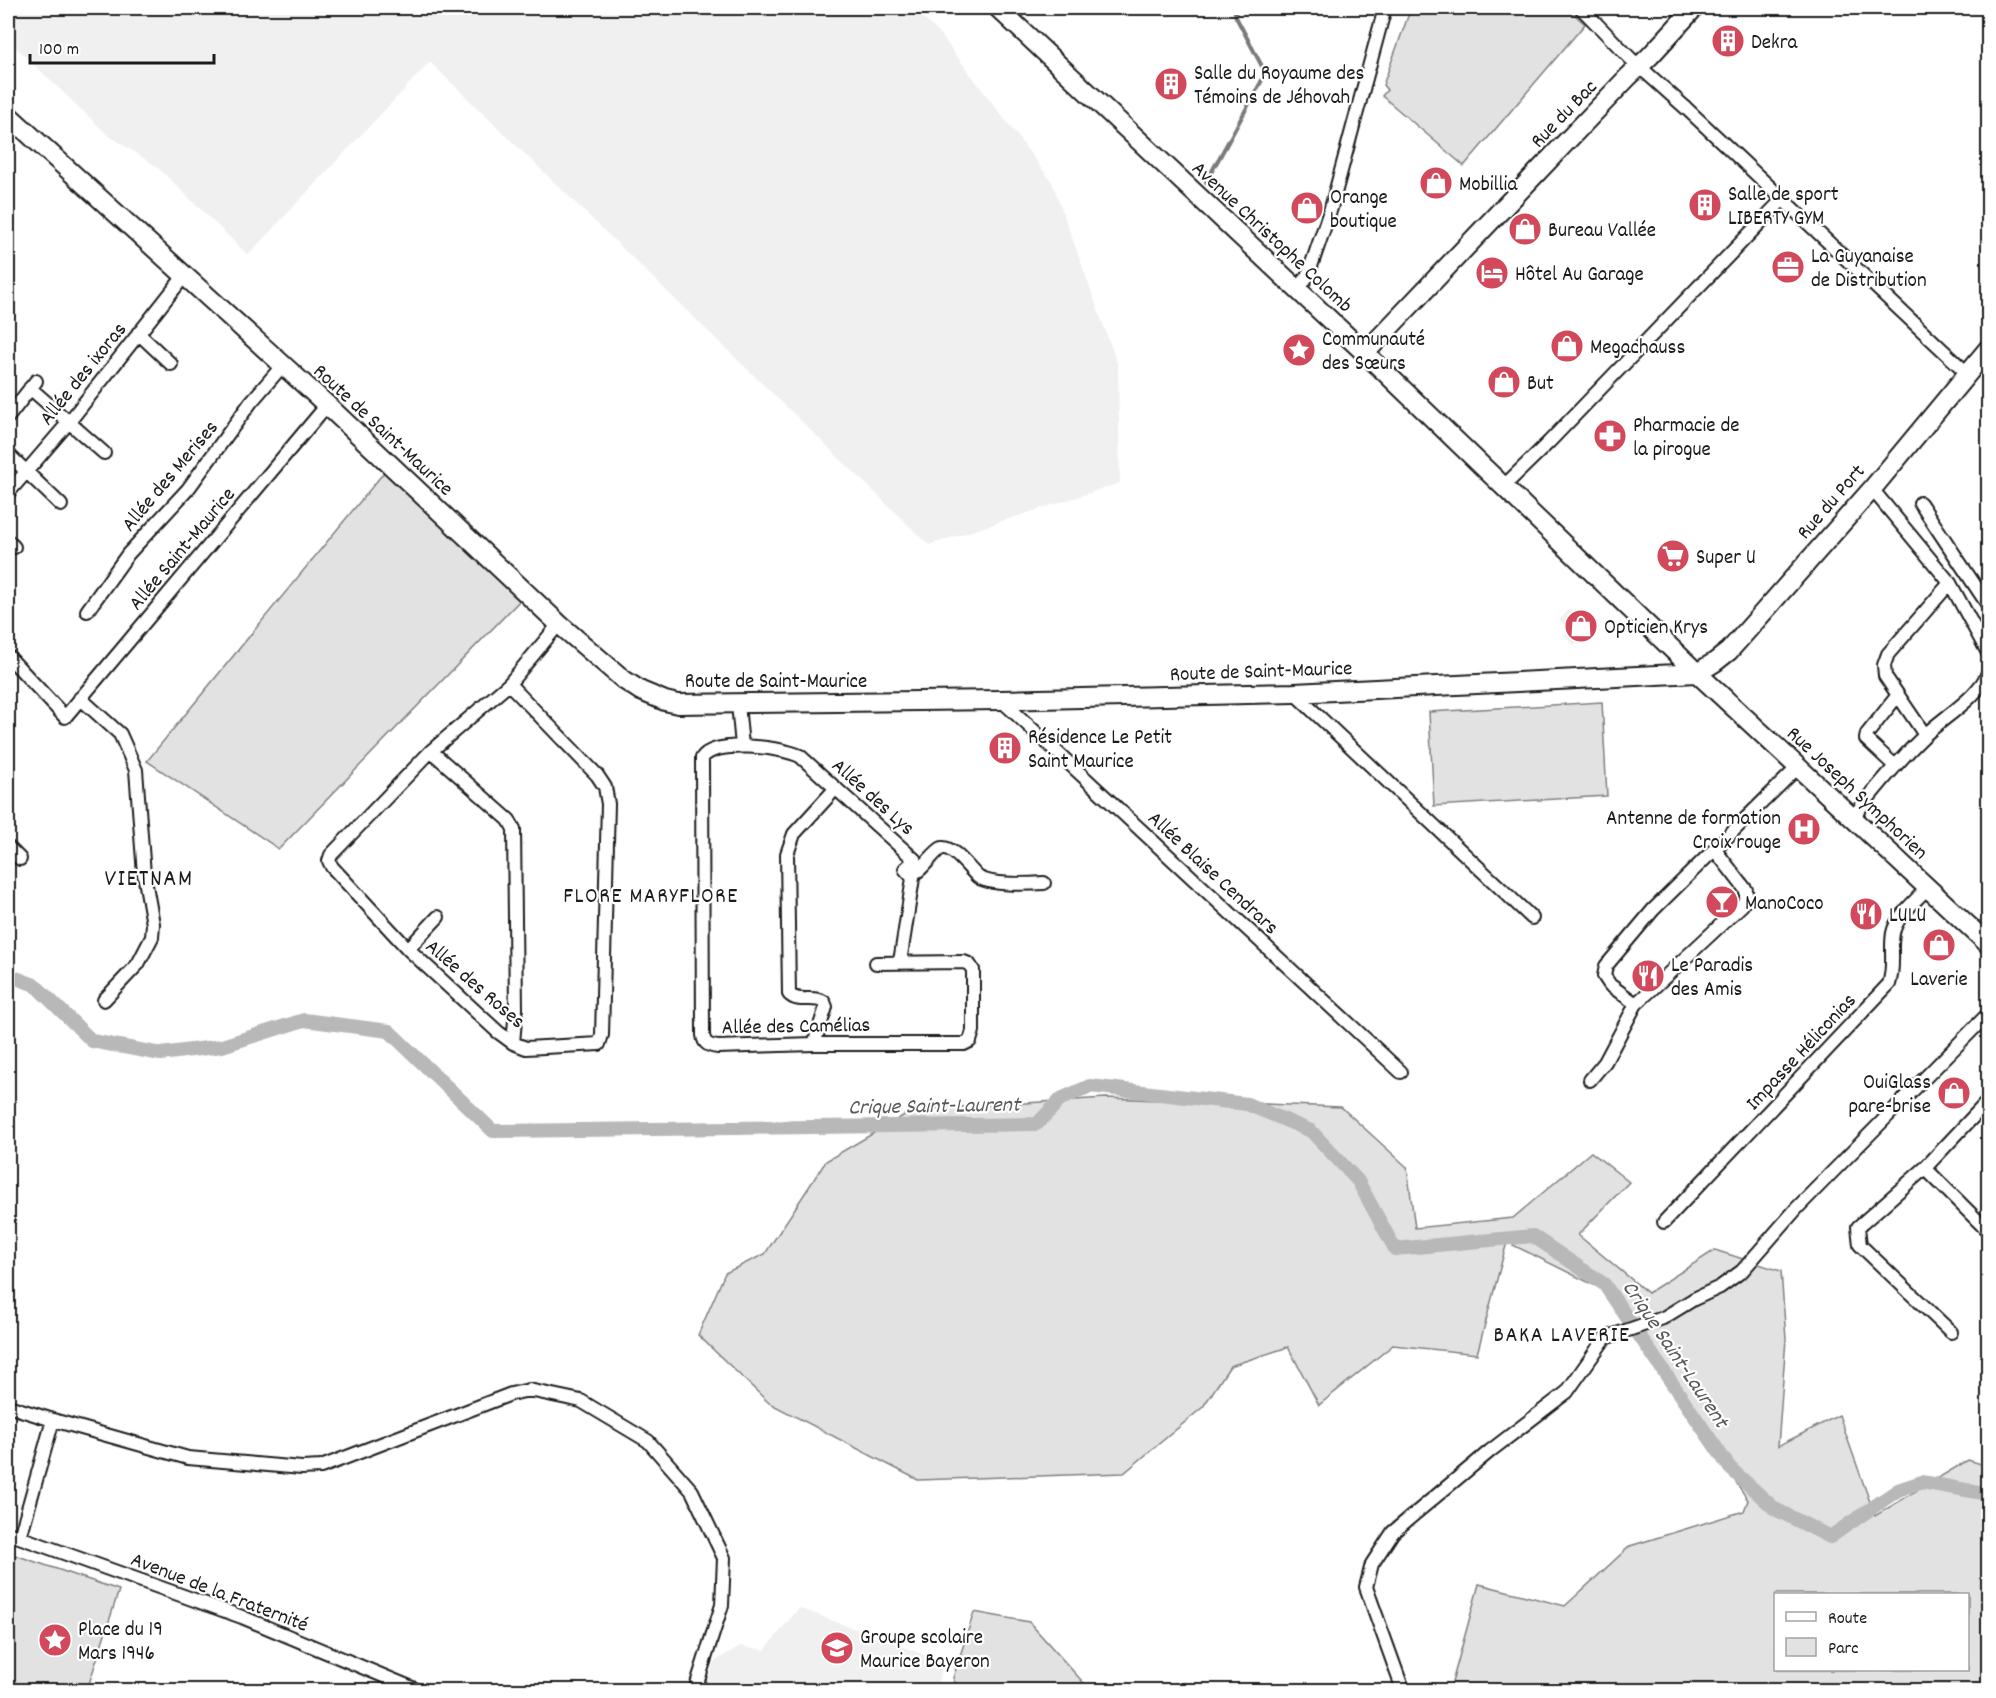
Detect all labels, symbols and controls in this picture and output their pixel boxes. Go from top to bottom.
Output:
building icon: Dekra [1710,23,1746,59]
scale bar [30,27,214,65]
place label: Dekra [1751,29,1798,59]
text: 100 m [39,38,79,63]
place label: Salle du Royaume des Témoins de Jéhovah [1194,60,1364,114]
building icon: Salle du Royaume des Témoins de Jéhovah [1153,66,1189,102]
street label: Rue du Bac [1525,74,1606,156]
street label: Avenue Christophe Colomb [1184,155,1358,321]
shop icon: Mobillia [1418,165,1454,201]
place label: Mobillia [1459,171,1518,201]
place label: Salle de sport LIBERTY GYM [1728,181,1839,235]
place label: Orange boutique [1330,184,1397,238]
building icon: Salle de sport LIBERTY GYM [1687,187,1723,223]
shop icon: Orange boutique [1289,190,1325,226]
shop icon: Bureau Vallée [1507,211,1543,247]
place label: Bureau Vallée [1548,217,1656,247]
place label: La Guyanaise de Distribution [1811,243,1927,297]
office icon: La Guyanaise de Distribution [1770,249,1806,285]
hotel icon: Hôtel Au Garage [1474,255,1510,291]
place label: Hôtel Au Garage [1515,261,1644,291]
street label: Allée des ixoras [33,317,135,433]
place label: Communauté des Sœurs [1322,326,1425,380]
shop icon: Megachauss [1549,328,1585,364]
place icon: Communauté des Sœurs [1281,332,1317,368]
place label: Megachauss [1590,334,1685,364]
street label: Route de Saint-Maurice [305,358,459,504]
shop icon: But [1486,364,1522,400]
place label: But [1527,370,1554,400]
place label: Pharmacie de la pirogue [1633,412,1740,466]
street label: Allée des Merises [116,415,227,539]
pharmacy icon: Pharmacie de la pirogue [1592,418,1628,454]
street label: Rue du Port [1791,458,1874,547]
street label: Allée Saint-Maurice [123,482,244,618]
supermarket icon: Super U [1655,538,1691,574]
place label: Super U [1696,544,1756,574]
shop icon: Opticien Krys [1563,608,1599,644]
place label: Opticien Krys [1604,614,1708,644]
street label: Route de Saint-Maurice [1169,655,1353,691]
street label: Route de Saint-Maurice [685,668,867,698]
street label: Rue Joseph Symphorien [1778,721,1933,868]
place label: Résidence Le Petit Saint Maurice [1028,724,1172,778]
building icon: Résidence Le Petit Saint Maurice [987,730,1023,766]
street label: Allée des Lys [824,753,920,844]
street label: Allée Blaise Cendrars [1140,805,1284,943]
place label: Antenne de formation Croix rouge [1606,805,1781,859]
hospital icon: Antenne de formation Croix rouge [1786,811,1822,847]
district label: VIETNAM [104,863,194,897]
district label: FLORE MARYFLORE [563,882,739,913]
bar icon: ManoCoco [1704,884,1740,920]
place label: ManoCoco [1745,890,1824,920]
restaurant icon: LULU [1848,896,1884,932]
place label: LULU [1889,902,1926,932]
shop icon: Laverie [1921,927,1957,963]
street label: Allée des Roses [417,933,531,1037]
place label: Le Paradis des Amis [1671,952,1753,1006]
restaurant icon: Le Paradis des Amis [1630,958,1666,994]
place label: Laverie [1910,966,1968,996]
street label: Impasse Héliconias [1740,988,1865,1118]
street label: Allée des Camélias [722,1012,871,1044]
place label: OuiGlass pare-brise [1848,1069,1931,1123]
shop icon: OuiGlass pare-brise [1936,1075,1972,1111]
water label: Crique Saint-Laurent [848,1090,1022,1124]
water label: Crique Saint-Laurent [1613,1275,1736,1436]
district label: BAKA LAVERIE [1494,1321,1630,1352]
street label: Avenue de la Fraternité [126,1546,312,1641]
legend [1774,1593,1969,1671]
text: Route [1828,1607,1867,1632]
place label: Place du 19 Mars 1946 [78,1616,163,1670]
place icon: Place du 19 Mars 1946 [37,1622,73,1658]
place label: Groupe scolaire Maurice Bayeron [860,1624,990,1678]
school or university icon: Groupe scolaire Maurice Bayeron [819,1630,855,1666]
text: Parc [1828,1637,1859,1662]

